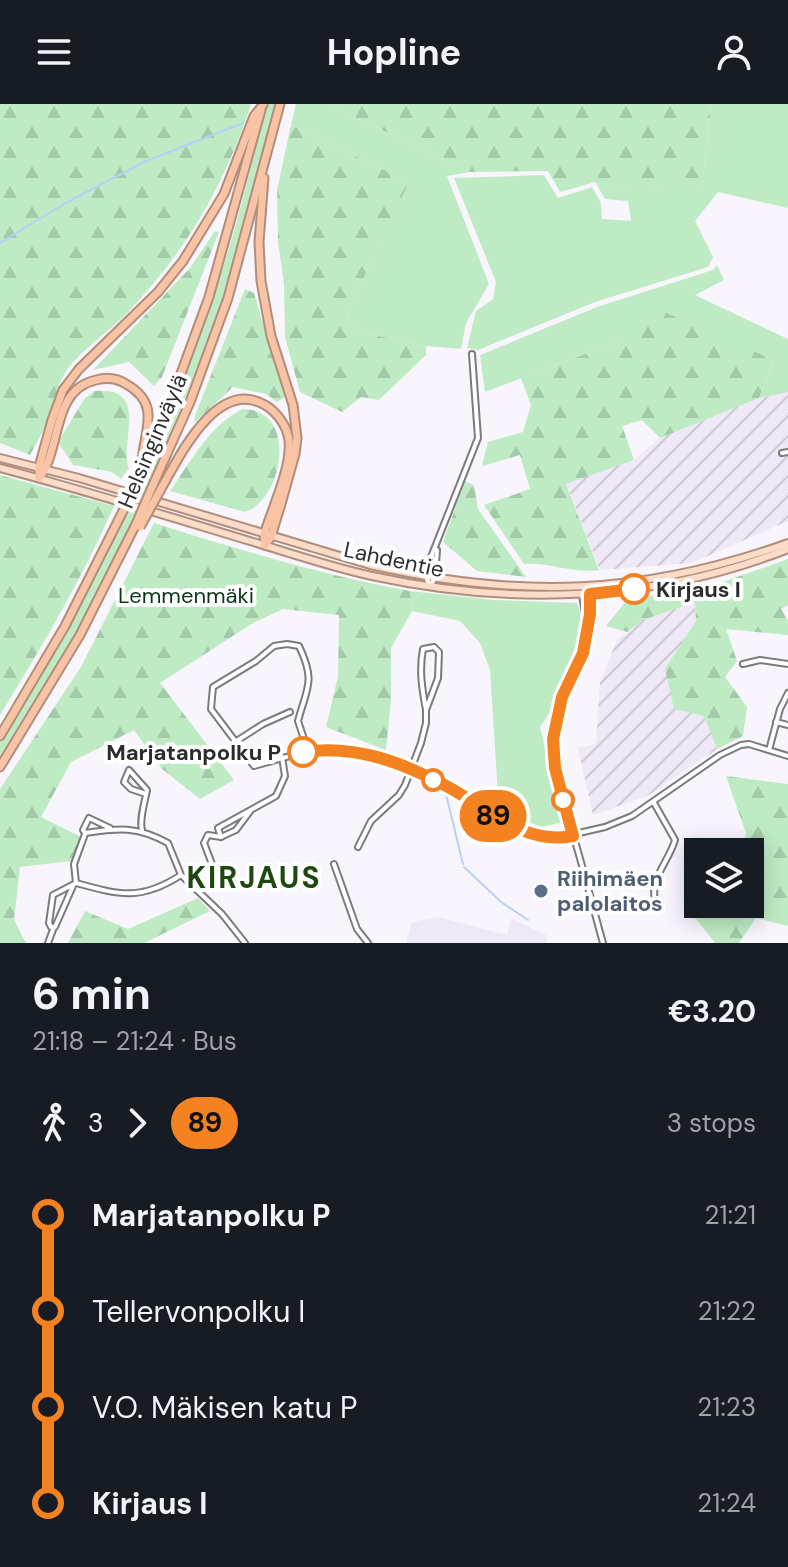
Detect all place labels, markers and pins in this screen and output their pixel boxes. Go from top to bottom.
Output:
marker: Kirjaus I [619,574,649,604]
place label: Kirjaus I [656,575,741,604]
marker: Marjatanpolku P [288,737,318,767]
place label: Marjatanpolku P [106,738,281,767]
unlabelled marker [422,769,444,791]
unlabelled marker [552,789,574,811]
place label: Riihimäen palolaitos [557,864,663,918]
marker: Riihimäen palolaitos [532,882,550,900]

